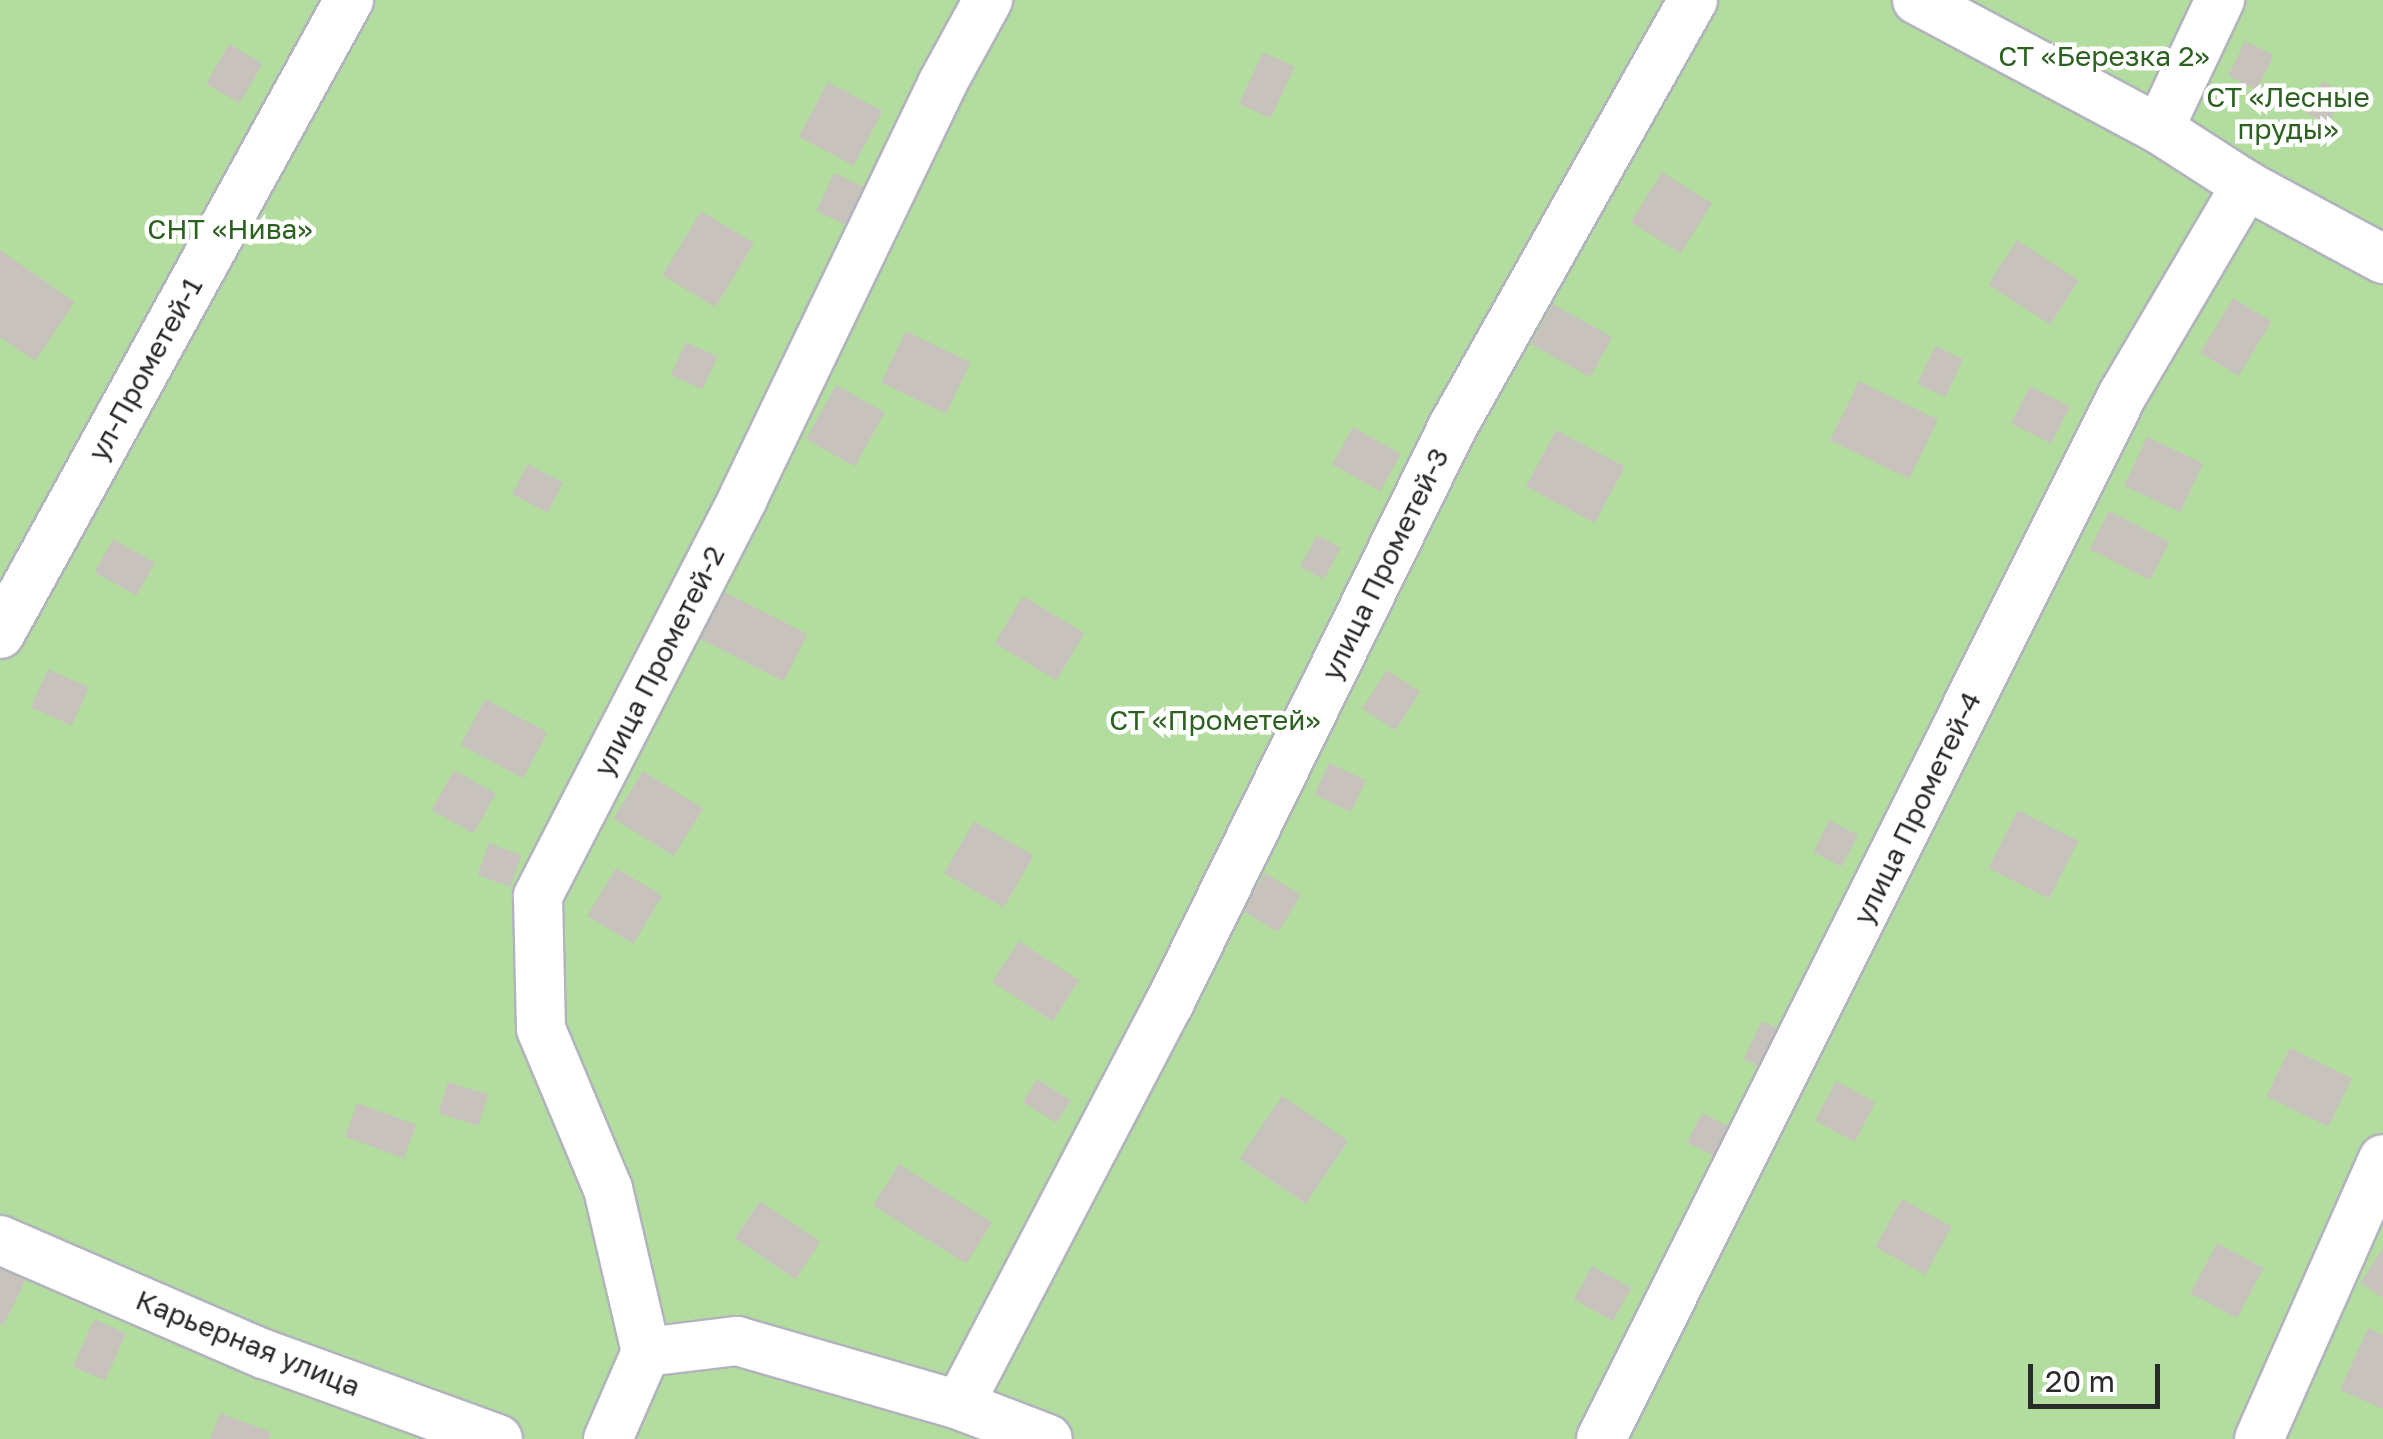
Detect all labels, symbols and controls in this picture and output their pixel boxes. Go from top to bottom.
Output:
park label: СТ «Березка 2» [1998,39,2210,73]
park label: СТ «Лесные пруды» [2206,80,2370,146]
park label: СНТ «Нива» [147,212,313,246]
street label: ул-Прометей-1 [81,272,209,466]
street label: улица Прометей-3 [1314,443,1456,685]
street label: улица Прометей-2 [586,540,732,782]
street label: улица Прометей-4 [1846,686,1988,930]
park label: СТ «Прометей» [1109,703,1321,737]
street label: Карьерная улица [131,1283,365,1403]
scale bar [2033,1344,2166,1406]
text: 20 m [2045,1363,2115,1399]

